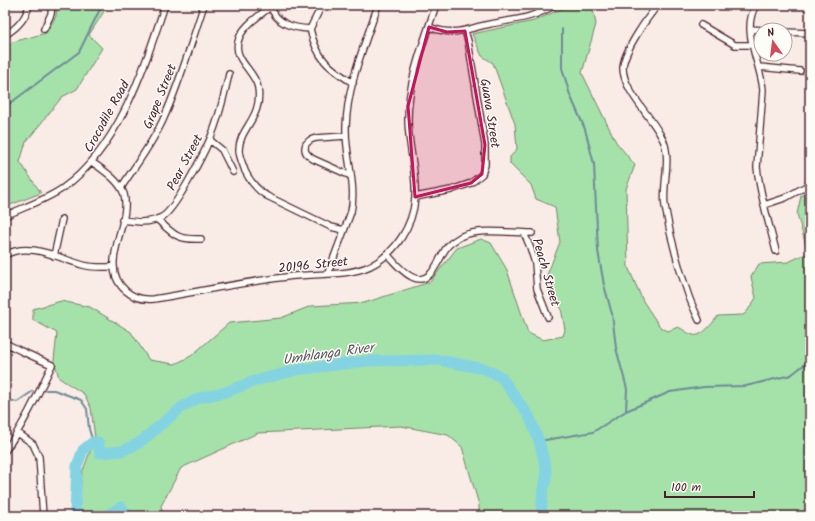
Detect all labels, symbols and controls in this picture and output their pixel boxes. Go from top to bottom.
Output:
north arrow [753,22,793,62]
text: N [765,24,776,43]
street label: Grape Street [138,60,183,132]
street label: Crocodile Road [79,76,136,157]
street label: Guava Street [474,77,506,150]
street label: Pear Street [162,130,209,195]
street label: Peach Street [526,236,566,310]
street label: 20196 Street [277,251,350,280]
water label: Umhlanga River [281,336,378,371]
scale bar [665,473,754,499]
text: 100 m [671,478,702,497]

